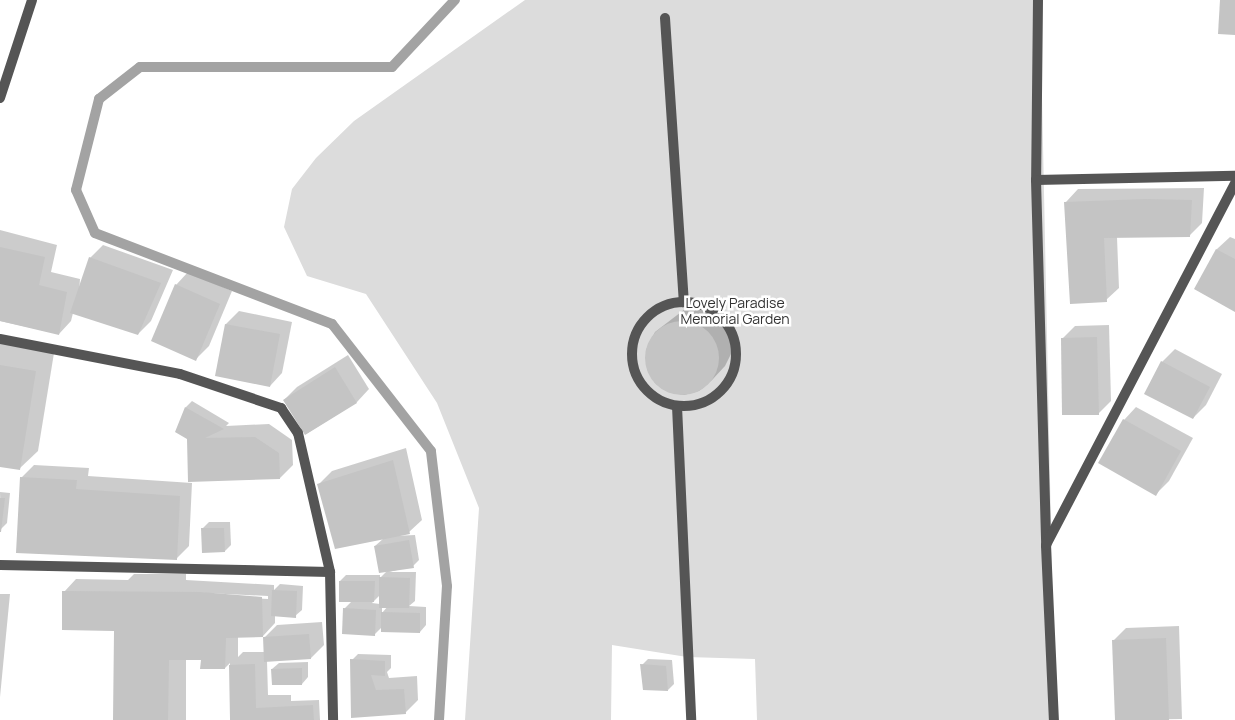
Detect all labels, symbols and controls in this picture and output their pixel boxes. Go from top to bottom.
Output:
park label: Lovely Paradise Memorial Garden [680,295,790,328]

